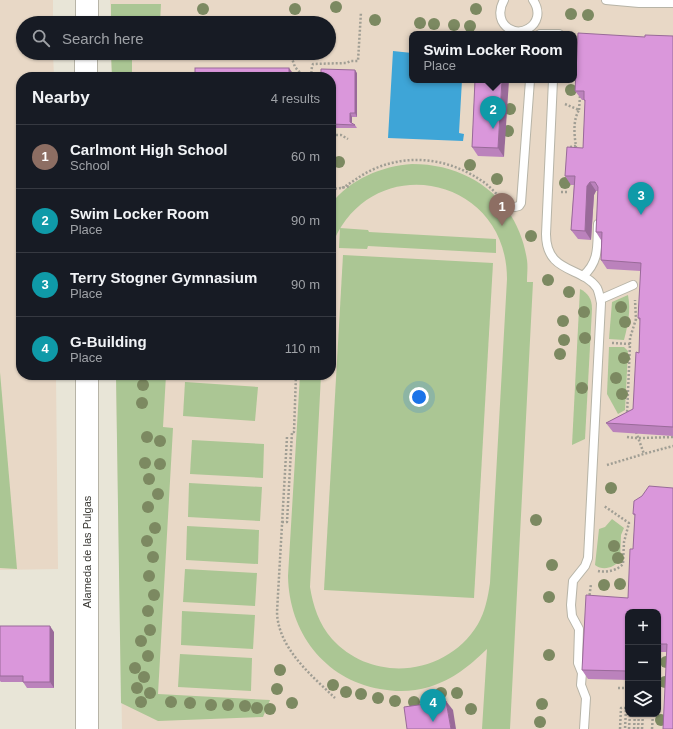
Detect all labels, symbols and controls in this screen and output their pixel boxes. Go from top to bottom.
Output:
search box [16,16,336,60]
icon: search [30,27,52,49]
text: Search here [62,30,144,47]
popup [409,31,577,83]
text: Swim Locker Room [423,41,563,58]
text: Place [423,58,456,73]
text: Nearby [32,88,90,107]
text: 4 results [271,91,320,106]
pin: 2 [480,96,506,129]
text: Carlmont High School [70,141,228,158]
text: 1 [41,149,49,164]
text: 60 m [291,149,320,164]
text: School [70,158,110,173]
pin: 3 [628,182,654,215]
pin: 1 [489,193,515,226]
text: Swim Locker Room [70,205,209,222]
text: 2 [41,213,49,228]
text: 90 m [291,213,320,228]
text: Place [70,222,103,237]
text: Terry Stogner Gymnasium [70,269,257,286]
text: 3 [41,277,49,292]
text: 90 m [291,277,320,292]
text: Place [70,286,103,301]
text: G-Building [70,333,147,350]
text: 4 [41,341,49,356]
text: 110 m [285,341,320,356]
text: Place [70,350,103,365]
your location [409,387,429,407]
street label: Alameda de las Pulgas [81,495,93,608]
map controls [625,609,661,717]
button: + [625,609,661,645]
button: − [625,645,661,681]
button: layers [625,681,661,717]
pin: 4 [420,689,446,722]

